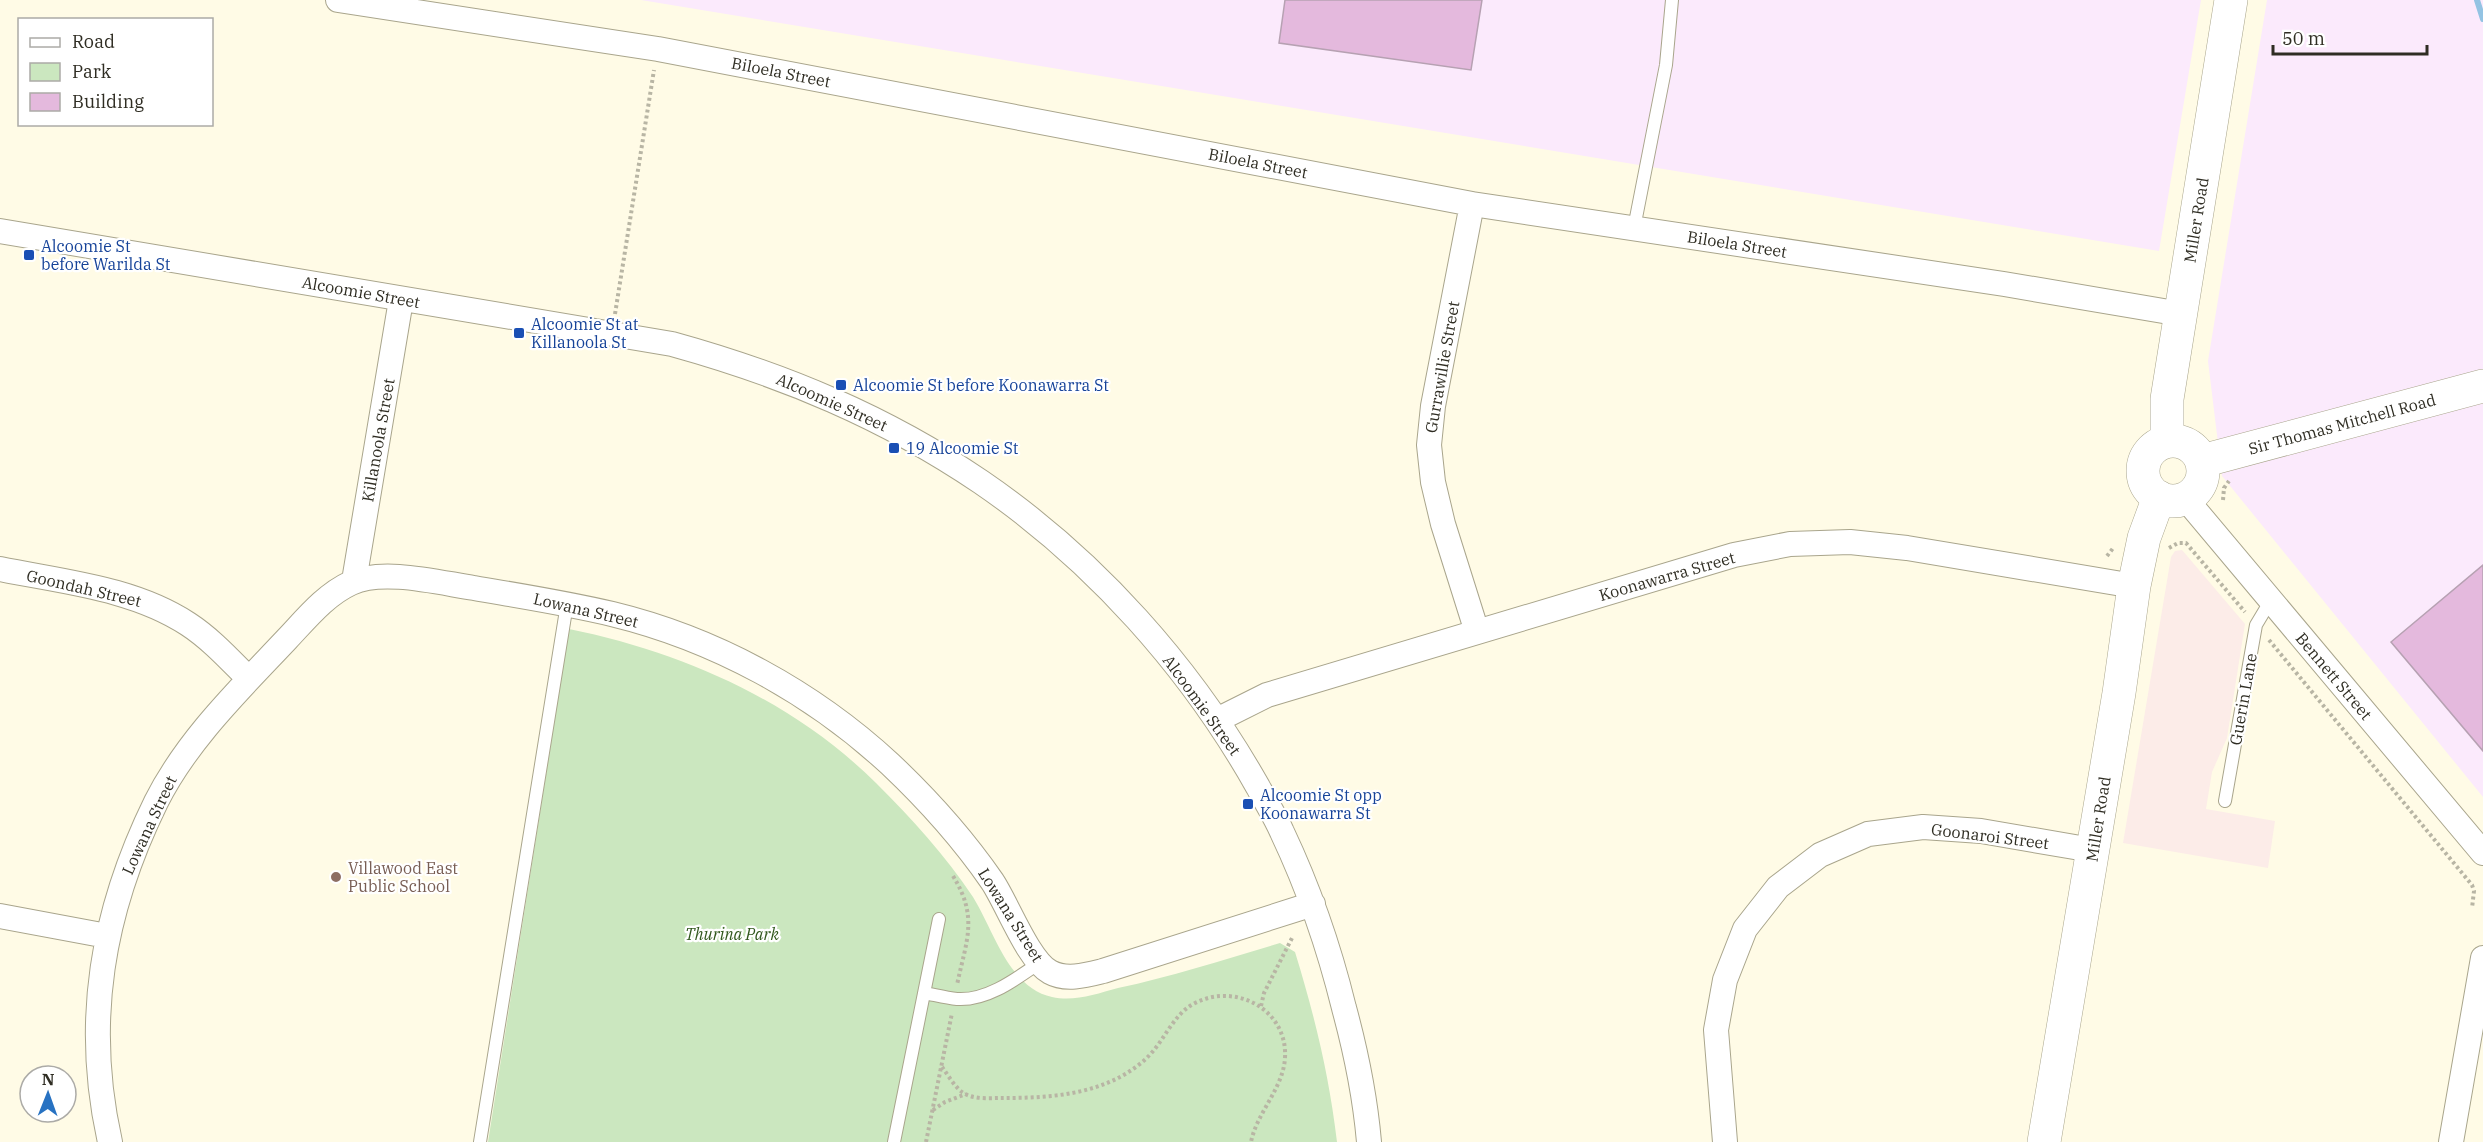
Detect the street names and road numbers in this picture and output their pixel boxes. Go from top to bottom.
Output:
street label: Biloela Street [730,53,833,91]
street label: Biloela Street [1207,144,1310,182]
street label: Miller Road [2179,176,2213,264]
street label: Biloela Street [1686,226,1789,262]
street label: Alcoomie Street [300,272,422,312]
street label: Gurrawillie Street [1421,299,1464,435]
street label: Alcoomie Street [773,369,891,436]
street label: Killanoola Street [357,376,399,503]
street label: Sir Thomas Mitchell Road [2246,389,2438,459]
street label: Koonawarra Street [1597,547,1738,605]
street label: Goondah Street [25,565,144,611]
street label: Lowana Street [532,588,641,632]
street label: Bennett Street [2292,628,2377,724]
street label: Alcoomie Street [1159,651,1245,759]
street label: Guerin Lane [2225,651,2261,747]
street label: Lowana Street [117,772,181,878]
street label: Miller Road [2081,775,2115,863]
street label: Goonaroi Street [1930,819,2050,853]
street label: Lowana Street [974,864,1048,966]

